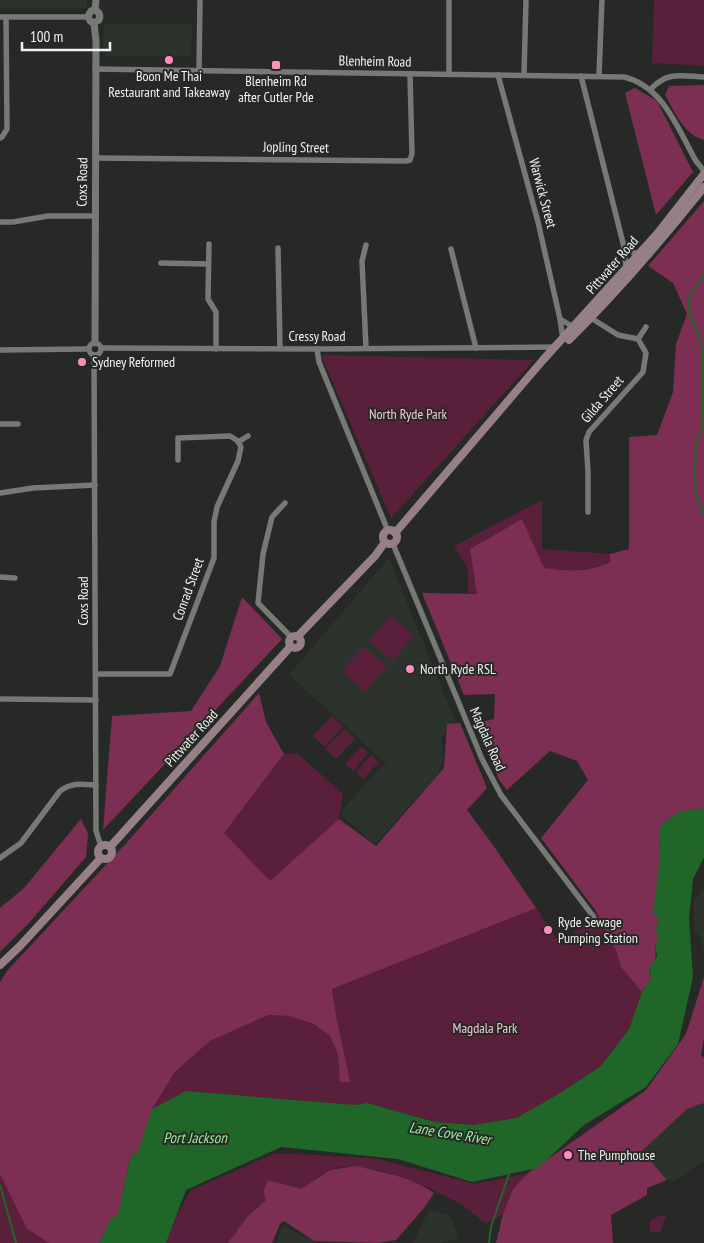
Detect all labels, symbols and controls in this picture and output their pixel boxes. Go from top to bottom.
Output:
scale bar [22,20,110,52]
text: 100 m [30,27,63,46]
street label: Blenheim Road [338,51,412,71]
marker: Boon Me Thai Restaurant and Takeaway [163,54,175,66]
marker: Blenheim Rd after Cutler Pde [270,59,282,71]
place label: Boon Me Thai Restaurant and Takeaway [108,67,230,101]
place label: Blenheim Rd after Cutler Pde [238,72,314,106]
street label: Jopling Street [262,137,329,157]
street label: Warwick Street [525,156,561,230]
street label: Coxs Road [73,157,91,207]
street label: Pittwater Road [582,232,642,298]
street label: Cressy Road [288,327,346,345]
place label: Sydney Reformed [92,353,175,371]
marker: Sydney Reformed [76,356,88,368]
street label: Gilda Street [577,372,628,426]
park label: North Ryde Park [369,405,448,423]
street label: Conrad Street [168,555,208,623]
street label: Coxs Road [74,576,92,626]
place label: North Ryde RSL [420,660,496,678]
marker: North Ryde RSL [404,663,416,675]
street label: Magdala Road [466,704,510,774]
street label: Pittwater Road [161,706,221,770]
place label: Ryde Sewage Pumping Station [558,913,638,947]
marker: Ryde Sewage Pumping Station [542,924,554,936]
park label: Magdala Park [453,1019,518,1037]
water label: Lane Cove River [408,1117,494,1149]
water label: Port Jackson [163,1128,228,1147]
place label: The Pumphouse [578,1146,655,1164]
marker: The Pumphouse [562,1149,574,1161]

